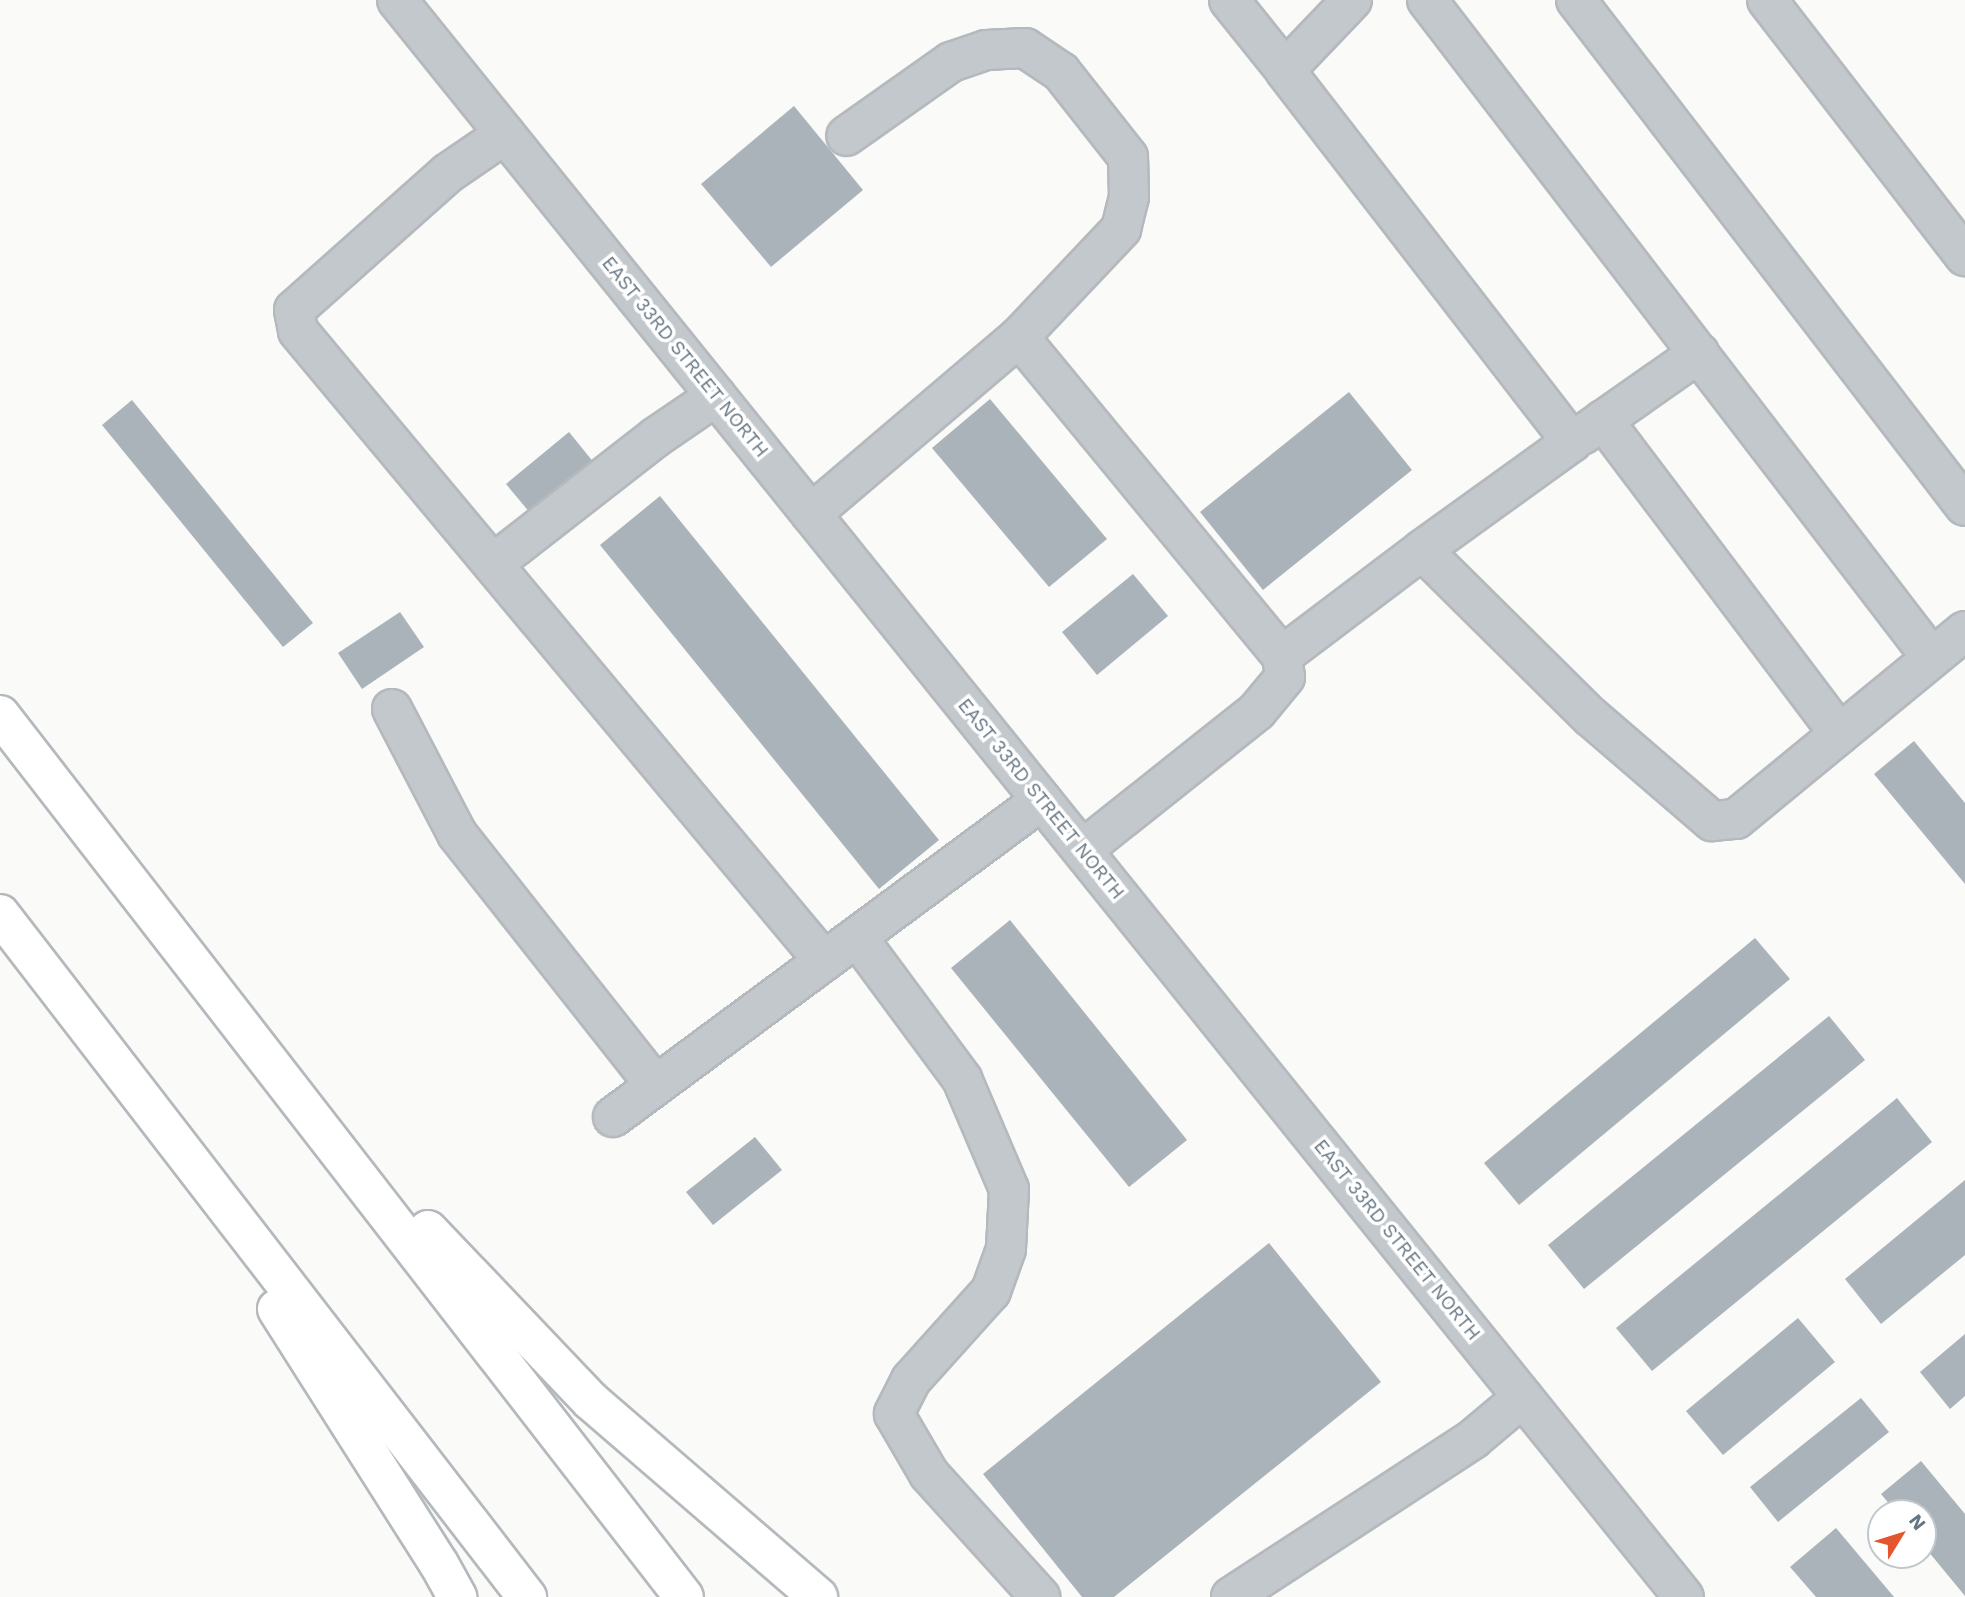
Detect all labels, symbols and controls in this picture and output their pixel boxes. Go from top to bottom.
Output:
street label: EAST 33RD STREET NORTH [597,252,773,462]
street label: EAST 33RD STREET NORTH [953,694,1129,904]
street label: EAST 33RD STREET NORTH [1309,1135,1485,1345]
north arrow [1867,1499,1937,1569]
text: N [1904,1509,1931,1535]

